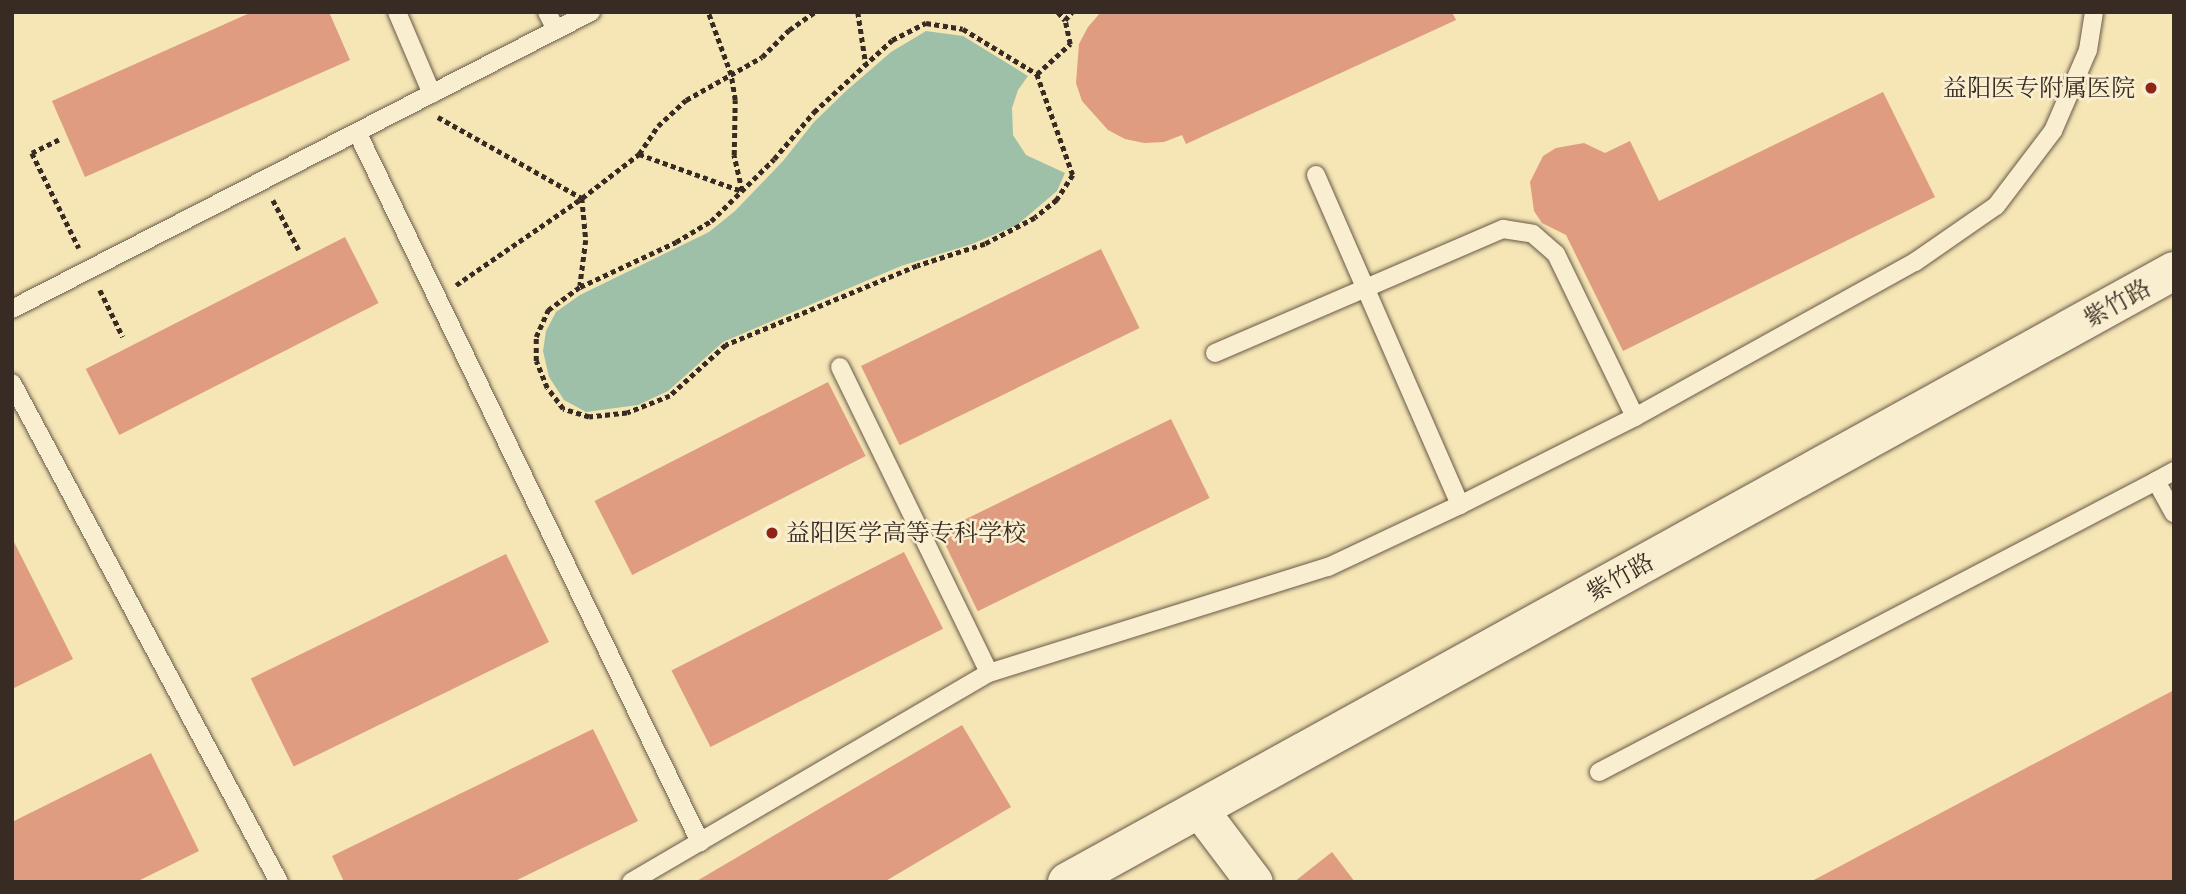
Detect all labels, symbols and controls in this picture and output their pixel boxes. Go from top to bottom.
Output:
place label: 益阳医专附属医院 [1943,74,2135,102]
marker: 益阳医专附属医院 [2141,78,2161,98]
street label: 紫竹路 [2079,273,2155,333]
place label: 益阳医学高等专科学校 [786,519,1026,547]
marker: 益阳医学高等专科学校 [764,525,780,541]
street label: 紫竹路 [1582,547,1658,607]

